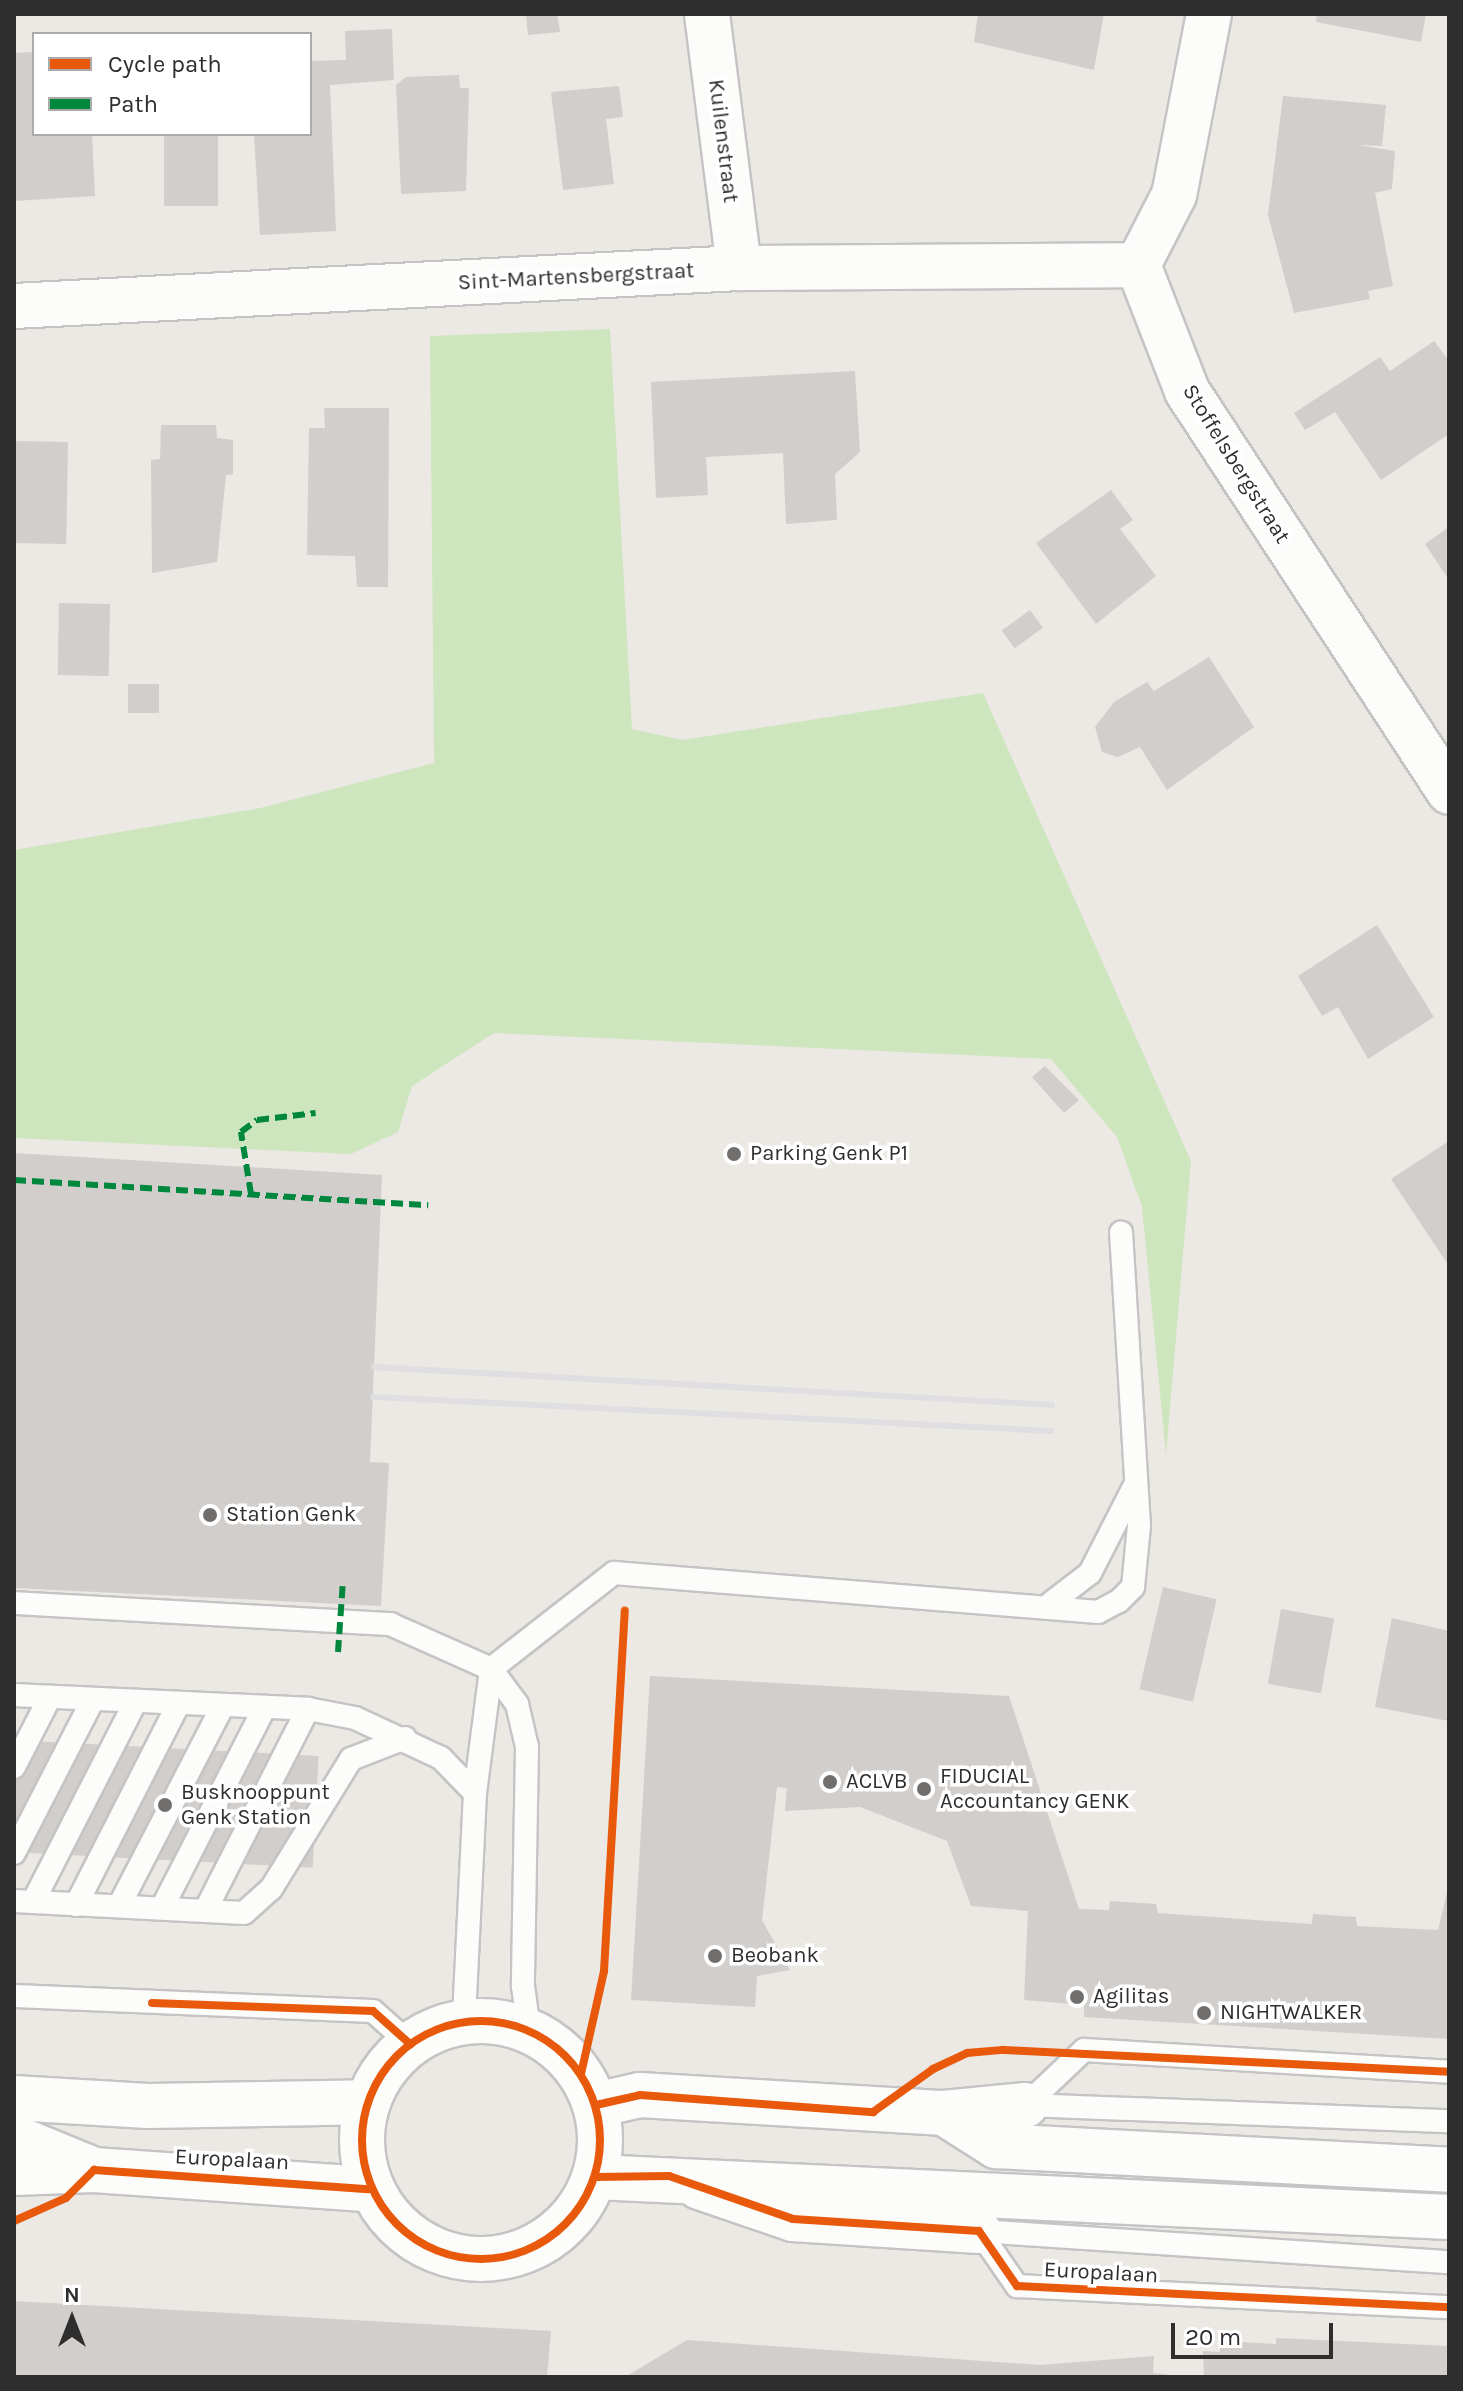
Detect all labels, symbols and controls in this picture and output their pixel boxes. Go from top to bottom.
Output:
legend [32,32,312,136]
text: Cycle path [108,50,222,78]
street label: Kuilenstraat [702,78,744,204]
text: Path [108,90,158,118]
street label: Sint-Martensbergstraat [457,258,695,296]
street label: Stoffelsbergstraat [1176,380,1296,548]
place label: Parking Genk P1 [750,1141,908,1167]
marker: Parking Genk P1 [725,1145,743,1163]
place label: Station Genk [226,1502,356,1528]
marker: Station Genk [201,1506,219,1524]
place label: FIDUCIAL Accountancy GENK [940,1763,1129,1814]
place label: ACLVB [846,1769,907,1795]
marker: ACLVB [821,1773,839,1791]
place label: Busknooppunt Genk Station [181,1779,330,1830]
marker: FIDUCIAL Accountancy GENK [915,1780,933,1798]
marker: Busknooppunt Genk Station [156,1796,174,1814]
place label: Beobank [731,1943,819,1969]
marker: Beobank [706,1947,724,1965]
place label: Agilitas [1093,1984,1169,2010]
marker: Agilitas [1068,1988,1086,2006]
place label: NIGHTWALKER [1220,2000,1362,2026]
marker: NIGHTWALKER [1195,2004,1213,2022]
street label: Europalaan [174,2144,290,2176]
street label: Europalaan [1043,2257,1159,2289]
north arrow [32,2279,112,2359]
text: N [64,2282,80,2308]
scale bar [1175,2307,1337,2357]
text: 20 m [1185,2323,1241,2351]

